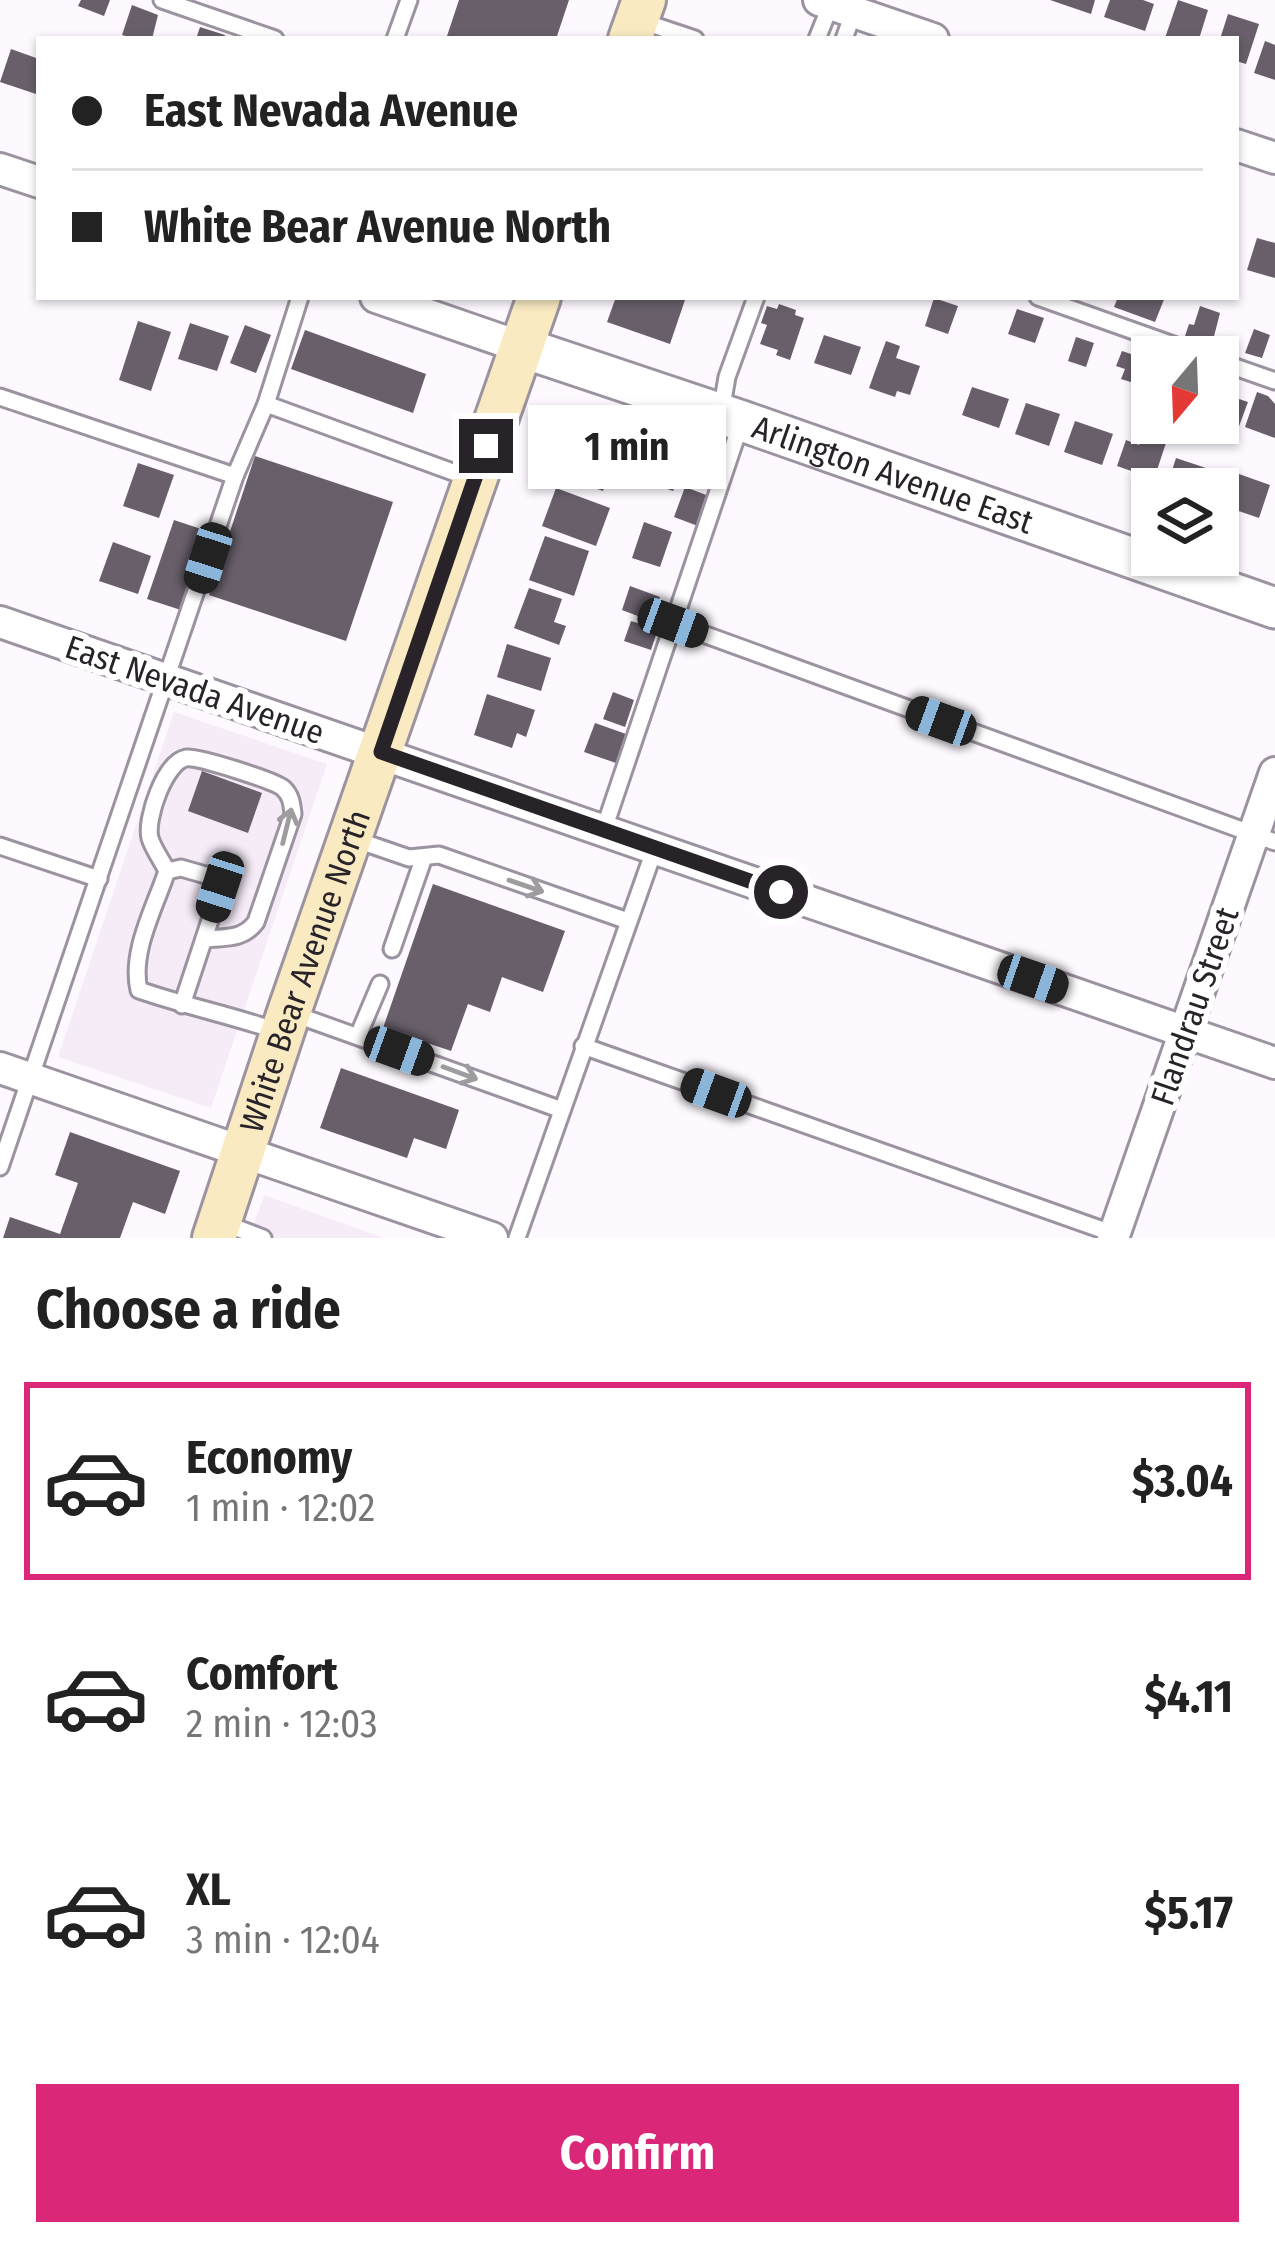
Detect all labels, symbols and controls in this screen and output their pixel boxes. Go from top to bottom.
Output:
text: East Nevada Avenue [144,84,518,138]
text: White Bear Avenue North [144,200,611,254]
north arrow [1131,336,1239,444]
map controls [1131,336,1239,576]
callout: 1 min [528,404,726,488]
street label: Arlington Avenue East [747,407,1038,543]
route end [459,419,513,473]
text: 1 min [585,424,669,470]
button: layers [1131,468,1239,576]
car [180,518,236,598]
car [633,594,713,652]
street label: East Nevada Avenue [60,627,329,753]
car [901,692,981,750]
street label: White Bear Avenue North [231,805,379,1138]
one-way arrow [277,808,299,846]
car [192,847,248,927]
route start [754,865,808,919]
one-way arrow [507,877,544,898]
street label: Flandrau Street [1142,902,1248,1111]
car [993,950,1073,1008]
car [359,1022,439,1080]
one-way arrow [441,1064,478,1085]
car [676,1064,756,1122]
text: Choose a ride [36,1278,341,1342]
icon: car [42,1427,150,1535]
text: Economy [186,1431,352,1485]
text: $3.04 [1132,1454,1233,1508]
text: 1 min · 12:02 [186,1485,375,1531]
icon: car [42,1643,150,1751]
text: Comfort [186,1647,338,1701]
text: $4.11 [1144,1670,1233,1724]
text: 2 min · 12:03 [186,1701,378,1747]
icon: car [42,1859,150,1967]
text: XL [186,1863,231,1917]
text: $5.17 [1144,1886,1233,1940]
text: 3 min · 12:04 [186,1917,380,1963]
button: Confirm [36,2084,1239,2222]

